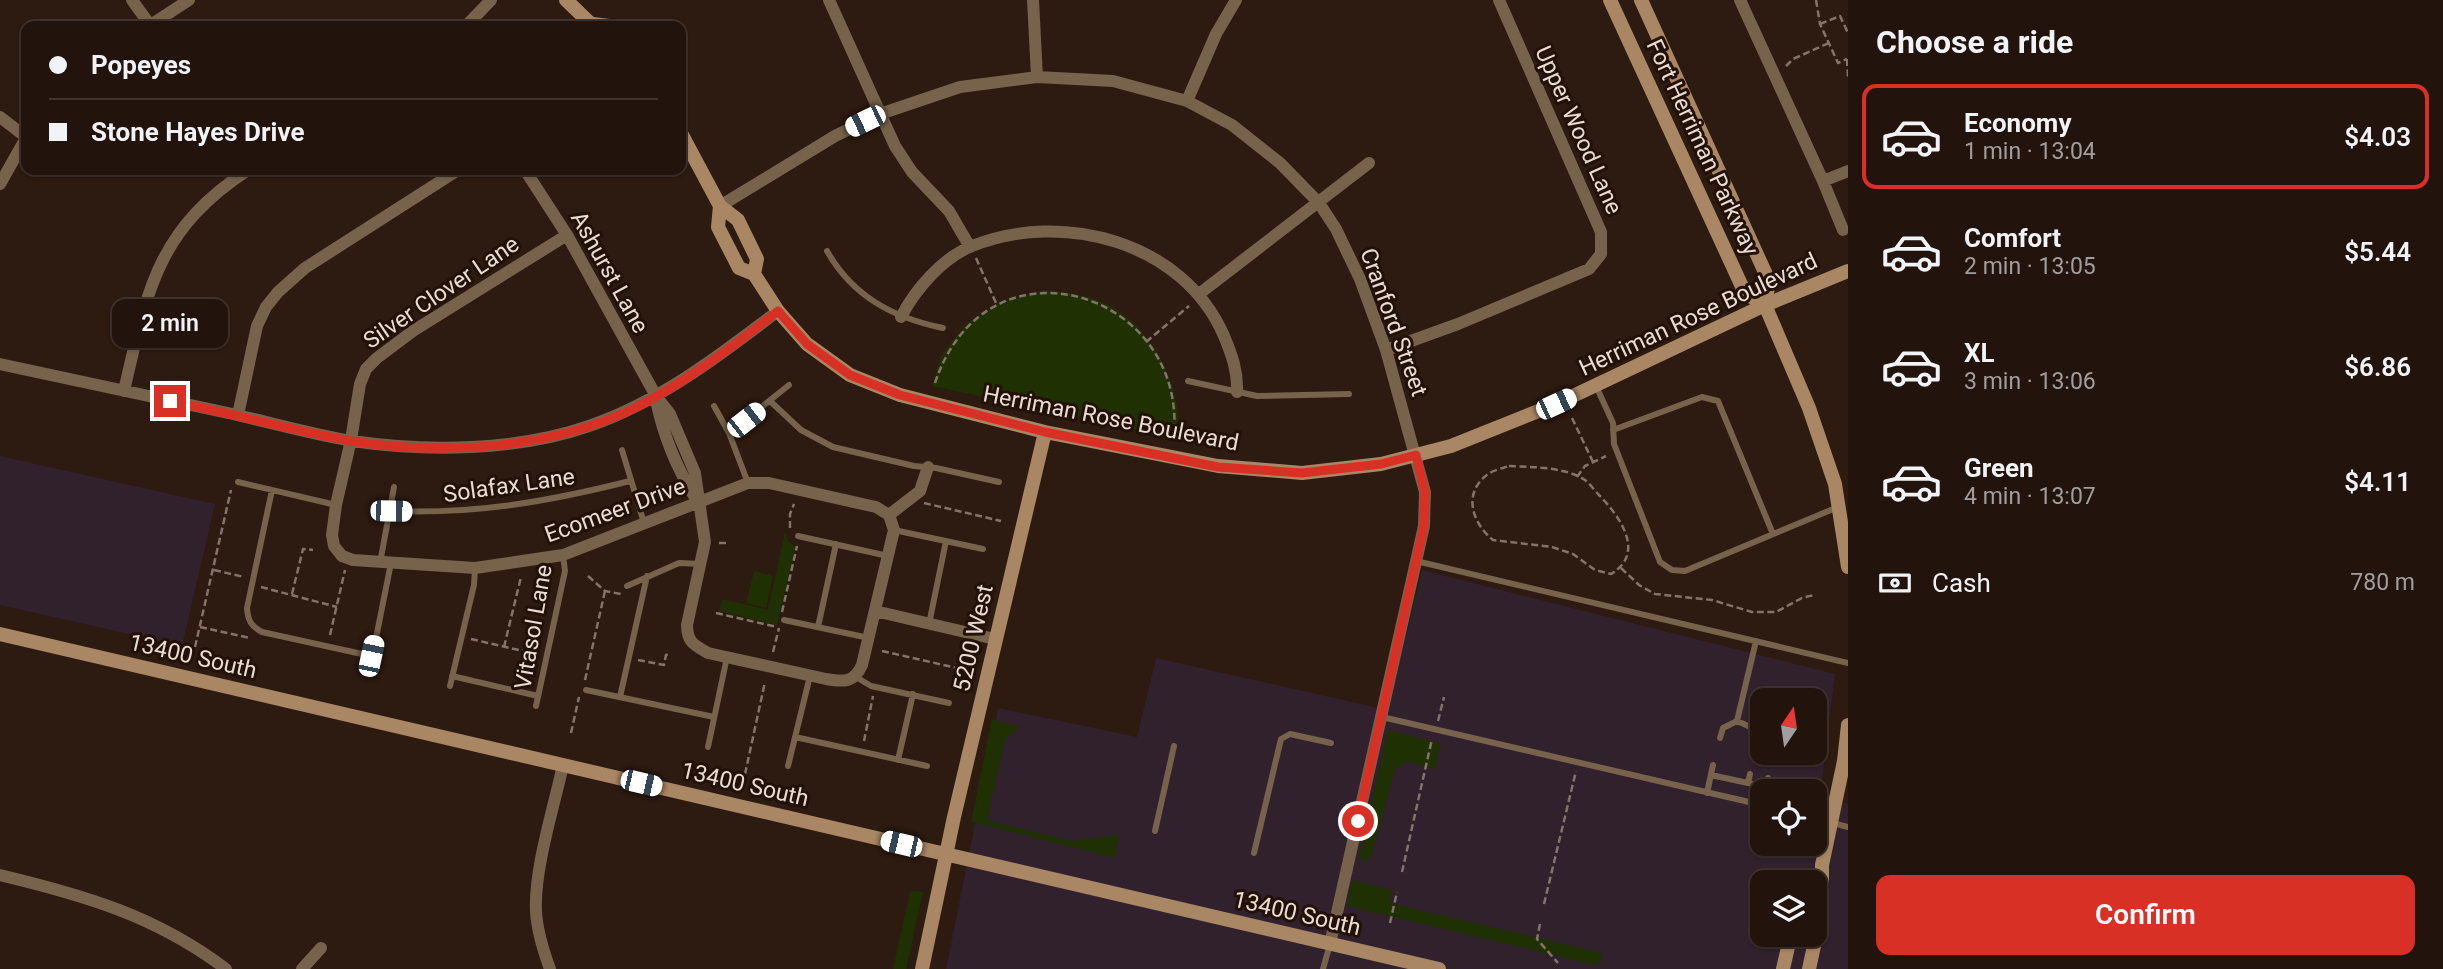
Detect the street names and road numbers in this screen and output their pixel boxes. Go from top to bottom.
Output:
street label: Fort Herriman Parkway [1641,35,1764,259]
street label: Upper Wood Lane [1529,42,1628,218]
street label: Ashurst Lane [565,207,654,338]
street label: Silver Clover Lane [358,230,524,354]
street label: Cranford Street [1354,244,1433,400]
street label: Herriman Rose Boulevard [1575,247,1822,382]
street label: Herriman Rose Boulevard [981,380,1241,457]
street label: Solafax Lane [442,463,576,508]
street label: Ecomeer Drive [541,473,689,548]
street label: Vitasol Lane [509,563,558,692]
street label: 5200 West [948,582,999,694]
street label: 13400 South [127,629,259,684]
street label: 13400 South [679,757,811,812]
street label: 13400 South [1231,886,1363,941]

